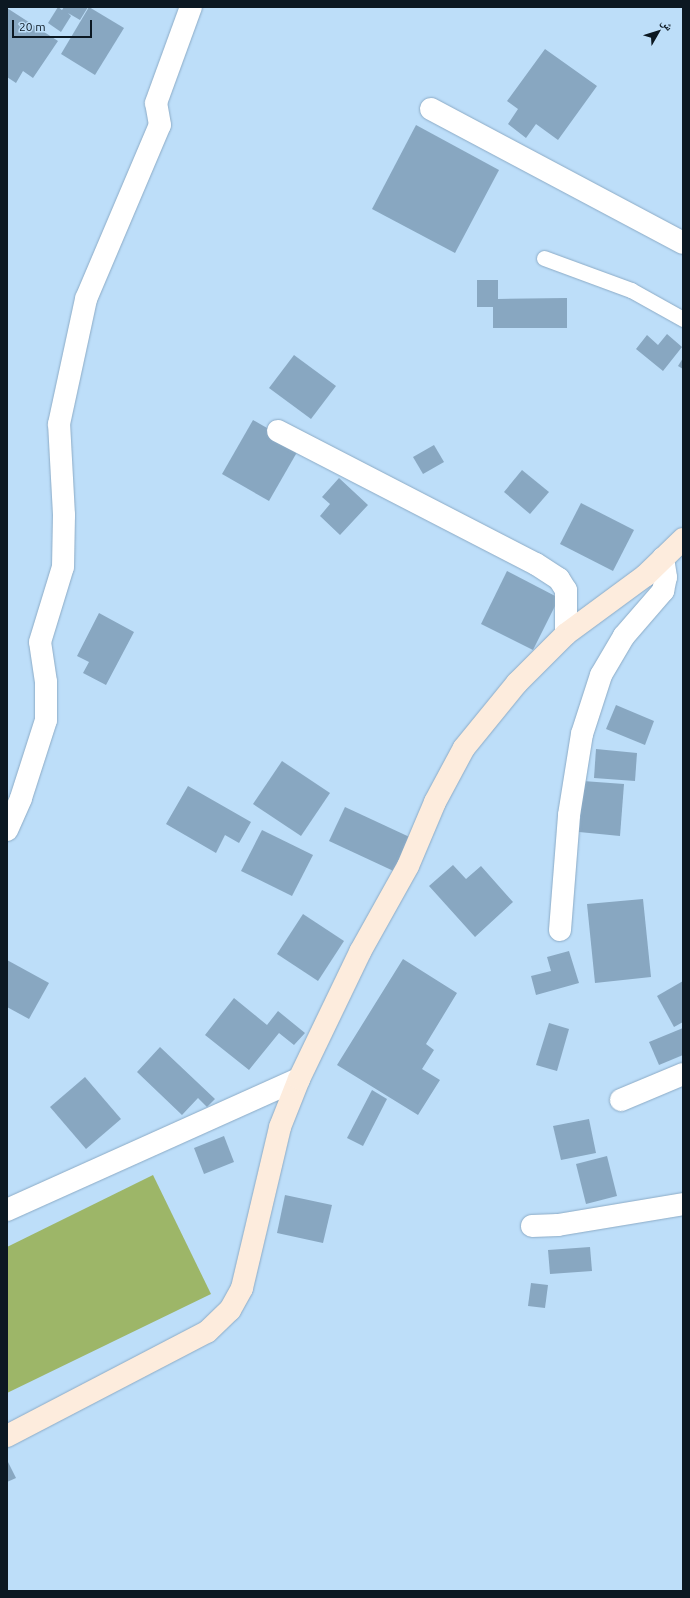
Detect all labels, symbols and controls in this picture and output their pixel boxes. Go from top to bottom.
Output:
scale bar [14,12,94,38]
north arrow [638,12,678,52]
text: ش [659,16,676,33]
text: 20 m [19,20,46,33]

